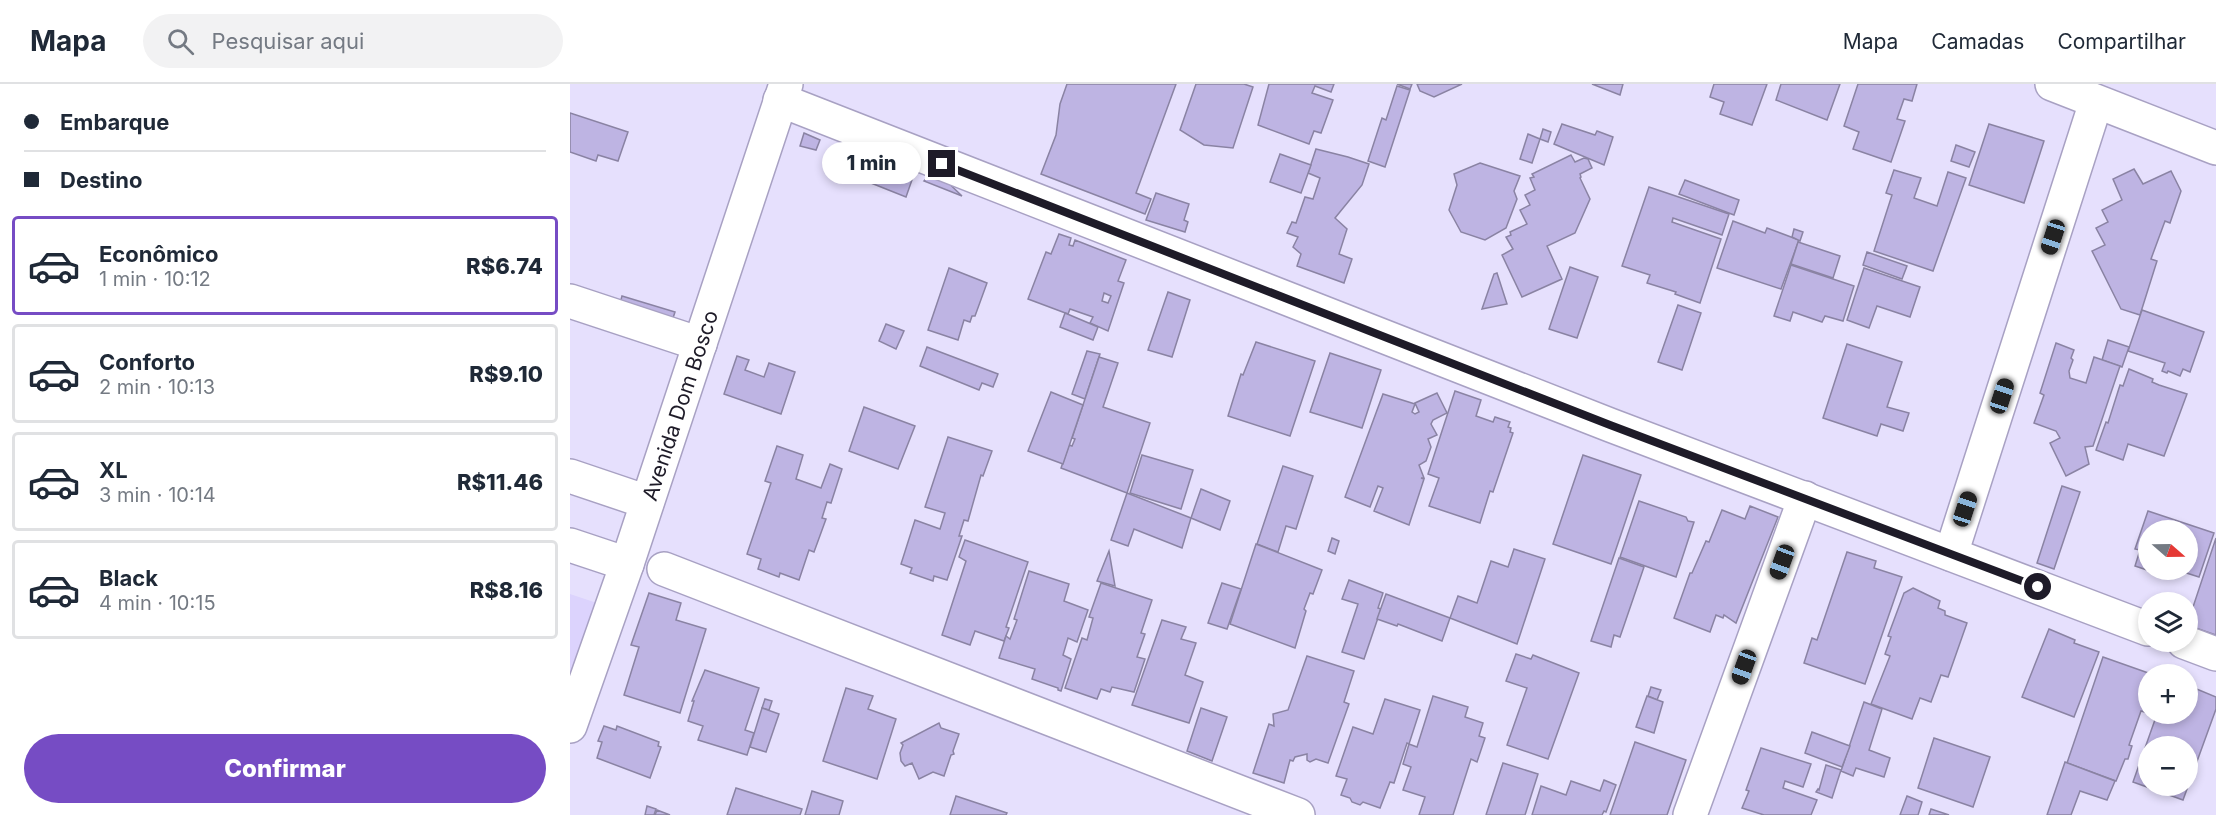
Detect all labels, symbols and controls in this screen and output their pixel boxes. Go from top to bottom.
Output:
search box [143,14,563,68]
text: Mapa [30,24,107,58]
icon: search [164,25,197,58]
text: Pesquisar aqui [212,28,364,54]
text: Mapa [1843,29,1898,54]
text: Camadas [1931,29,2024,54]
text: Compartilhar [2057,29,2186,54]
text: Embarque [60,109,169,135]
callout: 1 min [822,143,921,185]
route end [928,150,955,177]
text: 1 min [846,151,897,175]
text: Destino [60,167,143,193]
car [2039,217,2067,257]
icon: car [27,239,81,293]
text: Econômico [99,241,218,267]
text: R$6.74 [466,253,543,279]
text: 1 min · 10:12 [99,267,211,291]
street label: Avenida Dom Bosco [636,307,723,504]
icon: car [27,347,81,401]
text: Conforto [99,349,195,375]
text: R$9.10 [469,361,543,387]
text: 2 min · 10:13 [99,375,215,399]
car [1988,376,2016,416]
icon: car [27,455,81,509]
text: XL [99,457,128,483]
text: R$11.46 [457,469,543,495]
text: 3 min · 10:14 [99,483,216,507]
car [1951,489,1979,529]
north arrow [2138,520,2198,580]
map controls [2138,520,2198,796]
car [1767,542,1797,582]
icon: car [27,563,81,617]
text: Black [99,565,158,591]
route start [2024,573,2051,600]
text: R$8.16 [470,577,543,603]
text: 4 min · 10:15 [99,591,216,615]
button: layers [2138,592,2198,652]
car [1729,647,1759,687]
button: + [2138,664,2198,724]
button: Confirmar [24,734,546,803]
button: − [2138,736,2198,796]

